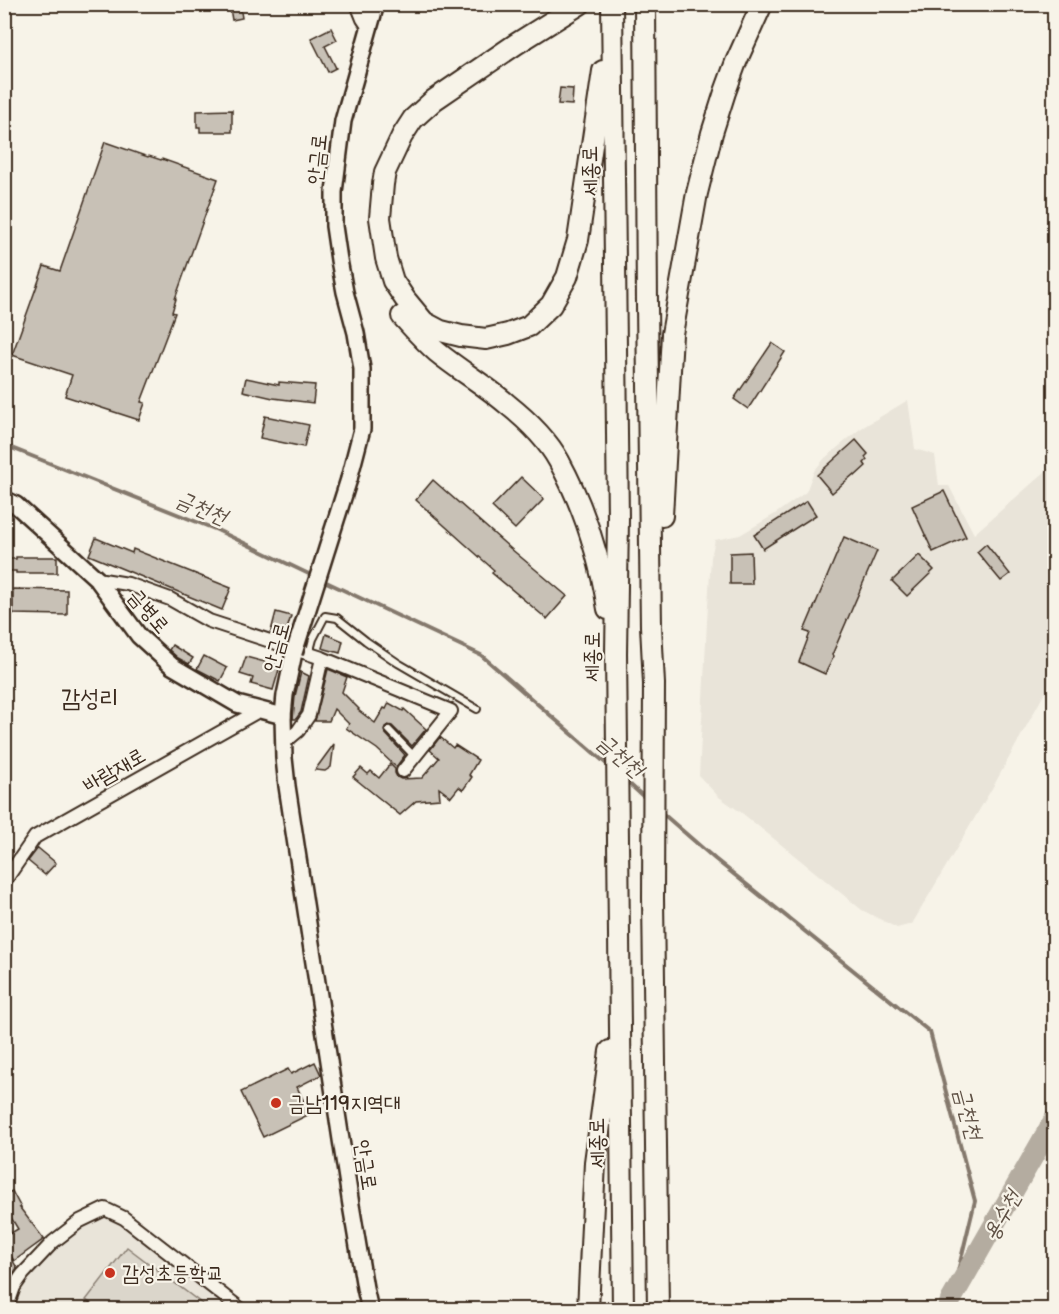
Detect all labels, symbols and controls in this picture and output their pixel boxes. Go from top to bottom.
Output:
street label: 안금로 [302,133,333,186]
street label: 세종로 [578,145,603,197]
water label: 금천천 [172,486,233,532]
street label: 금병로 [123,584,174,639]
street label: 안금로 [258,619,295,675]
street label: 세종로 [580,632,605,682]
district label: 감성리 [61,684,119,713]
water label: 금천천 [591,729,651,785]
street label: 바람재로 [79,743,150,798]
water label: 금천천 [948,1084,988,1145]
place label: 금남119지역대 [288,1091,401,1116]
marker: 금남119지역대 [269,1096,283,1110]
street label: 세종로 [585,1117,610,1169]
street label: 안금로 [349,1138,382,1192]
water label: 용수천 [977,1184,1028,1245]
place label: 감성초등학교 [122,1261,223,1286]
marker: 감성초등학교 [103,1266,117,1280]

